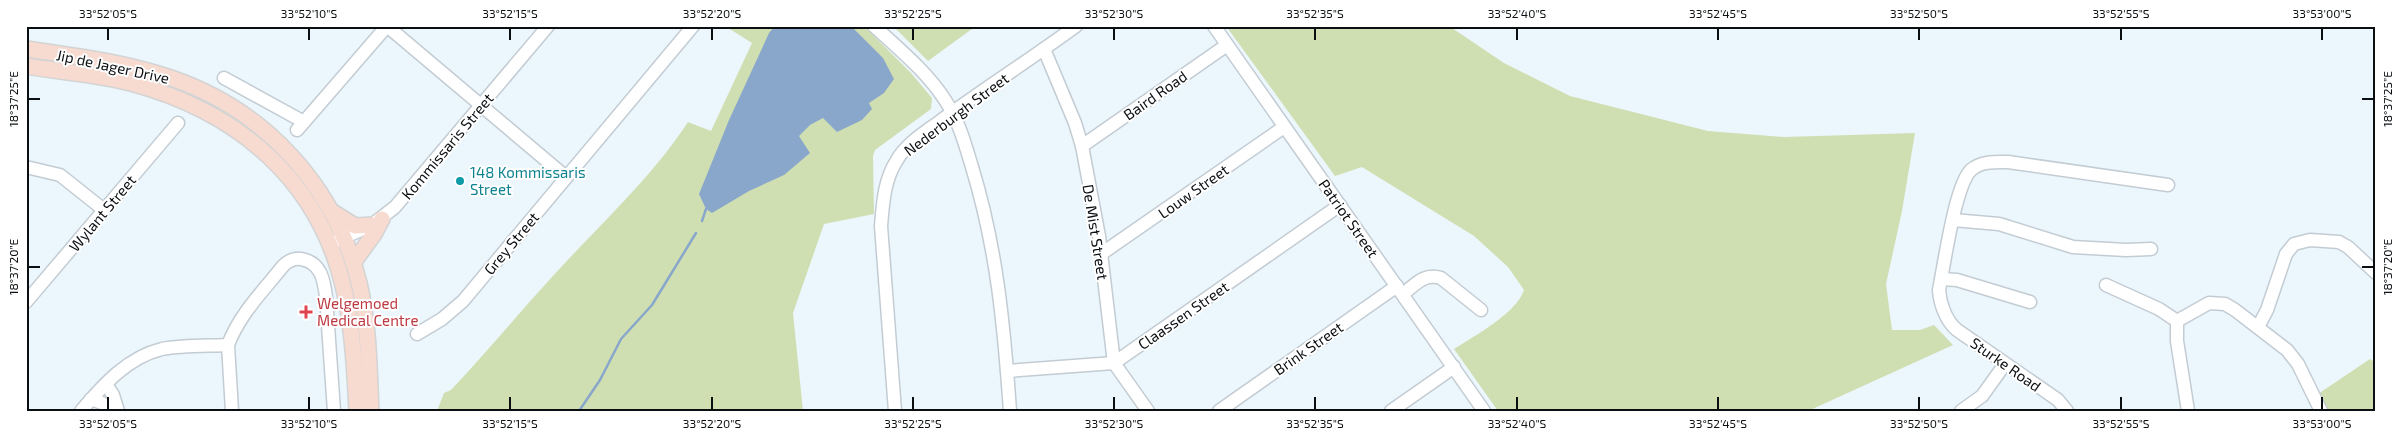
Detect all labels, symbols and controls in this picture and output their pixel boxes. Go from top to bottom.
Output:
text: 33°52'05"S [79,6,137,20]
text: 33°52'10"S [281,6,337,20]
text: 33°52'15"S [482,6,538,20]
text: 33°52'20"S [683,6,741,20]
text: 33°52'25"S [884,6,942,20]
text: 33°52'30"S [1085,6,1143,20]
text: 33°52'35"S [1286,6,1344,20]
text: 33°52'40"S [1488,6,1547,20]
text: 33°52'45"S [1689,6,1747,20]
text: 33°52'50"S [1890,6,1948,20]
text: 33°52'55"S [2092,6,2150,20]
text: 33°53'00"S [2293,6,2352,20]
street label: Jip de Jager Drive [55,45,171,87]
street label: Baird Road [1120,67,1190,123]
street label: Nederburgh Street [900,69,1012,159]
text: 18°37'25"E [6,71,20,127]
text: 18°37'25"E [2380,71,2394,127]
street label: Kommissaris Street [397,89,497,203]
street label: Louw Street [1154,160,1232,222]
place label: 148 Kommissaris Street [470,163,586,198]
street label: Wylant Street [65,171,139,255]
marker: 148 Kommissaris Street [454,175,466,187]
street label: Patriot Street [1315,175,1383,261]
street label: De Mist Street [1080,183,1112,281]
street label: Grey Street [480,208,542,278]
text: 18°37'20"E [6,238,20,295]
text: 18°37'20"E [2380,238,2394,295]
street label: Claassen Street [1134,277,1232,353]
place label: Welgemoed Medical Centre [317,294,418,329]
marker: Welgemoed Medical Centre [299,305,313,319]
street label: Brink Street [1270,317,1346,378]
street label: Sturke Road [1967,333,2045,395]
text: 33°52'05"S [79,416,137,430]
text: 33°52'10"S [281,416,337,430]
text: 33°52'15"S [482,416,538,430]
text: 33°52'20"S [683,416,741,430]
text: 33°52'25"S [884,416,942,430]
text: 33°52'30"S [1085,416,1143,430]
text: 33°52'35"S [1286,416,1344,430]
text: 33°52'40"S [1488,416,1547,430]
text: 33°52'45"S [1689,416,1747,430]
text: 33°52'50"S [1890,416,1948,430]
text: 33°52'55"S [2092,416,2150,430]
text: 33°53'00"S [2293,416,2352,430]

